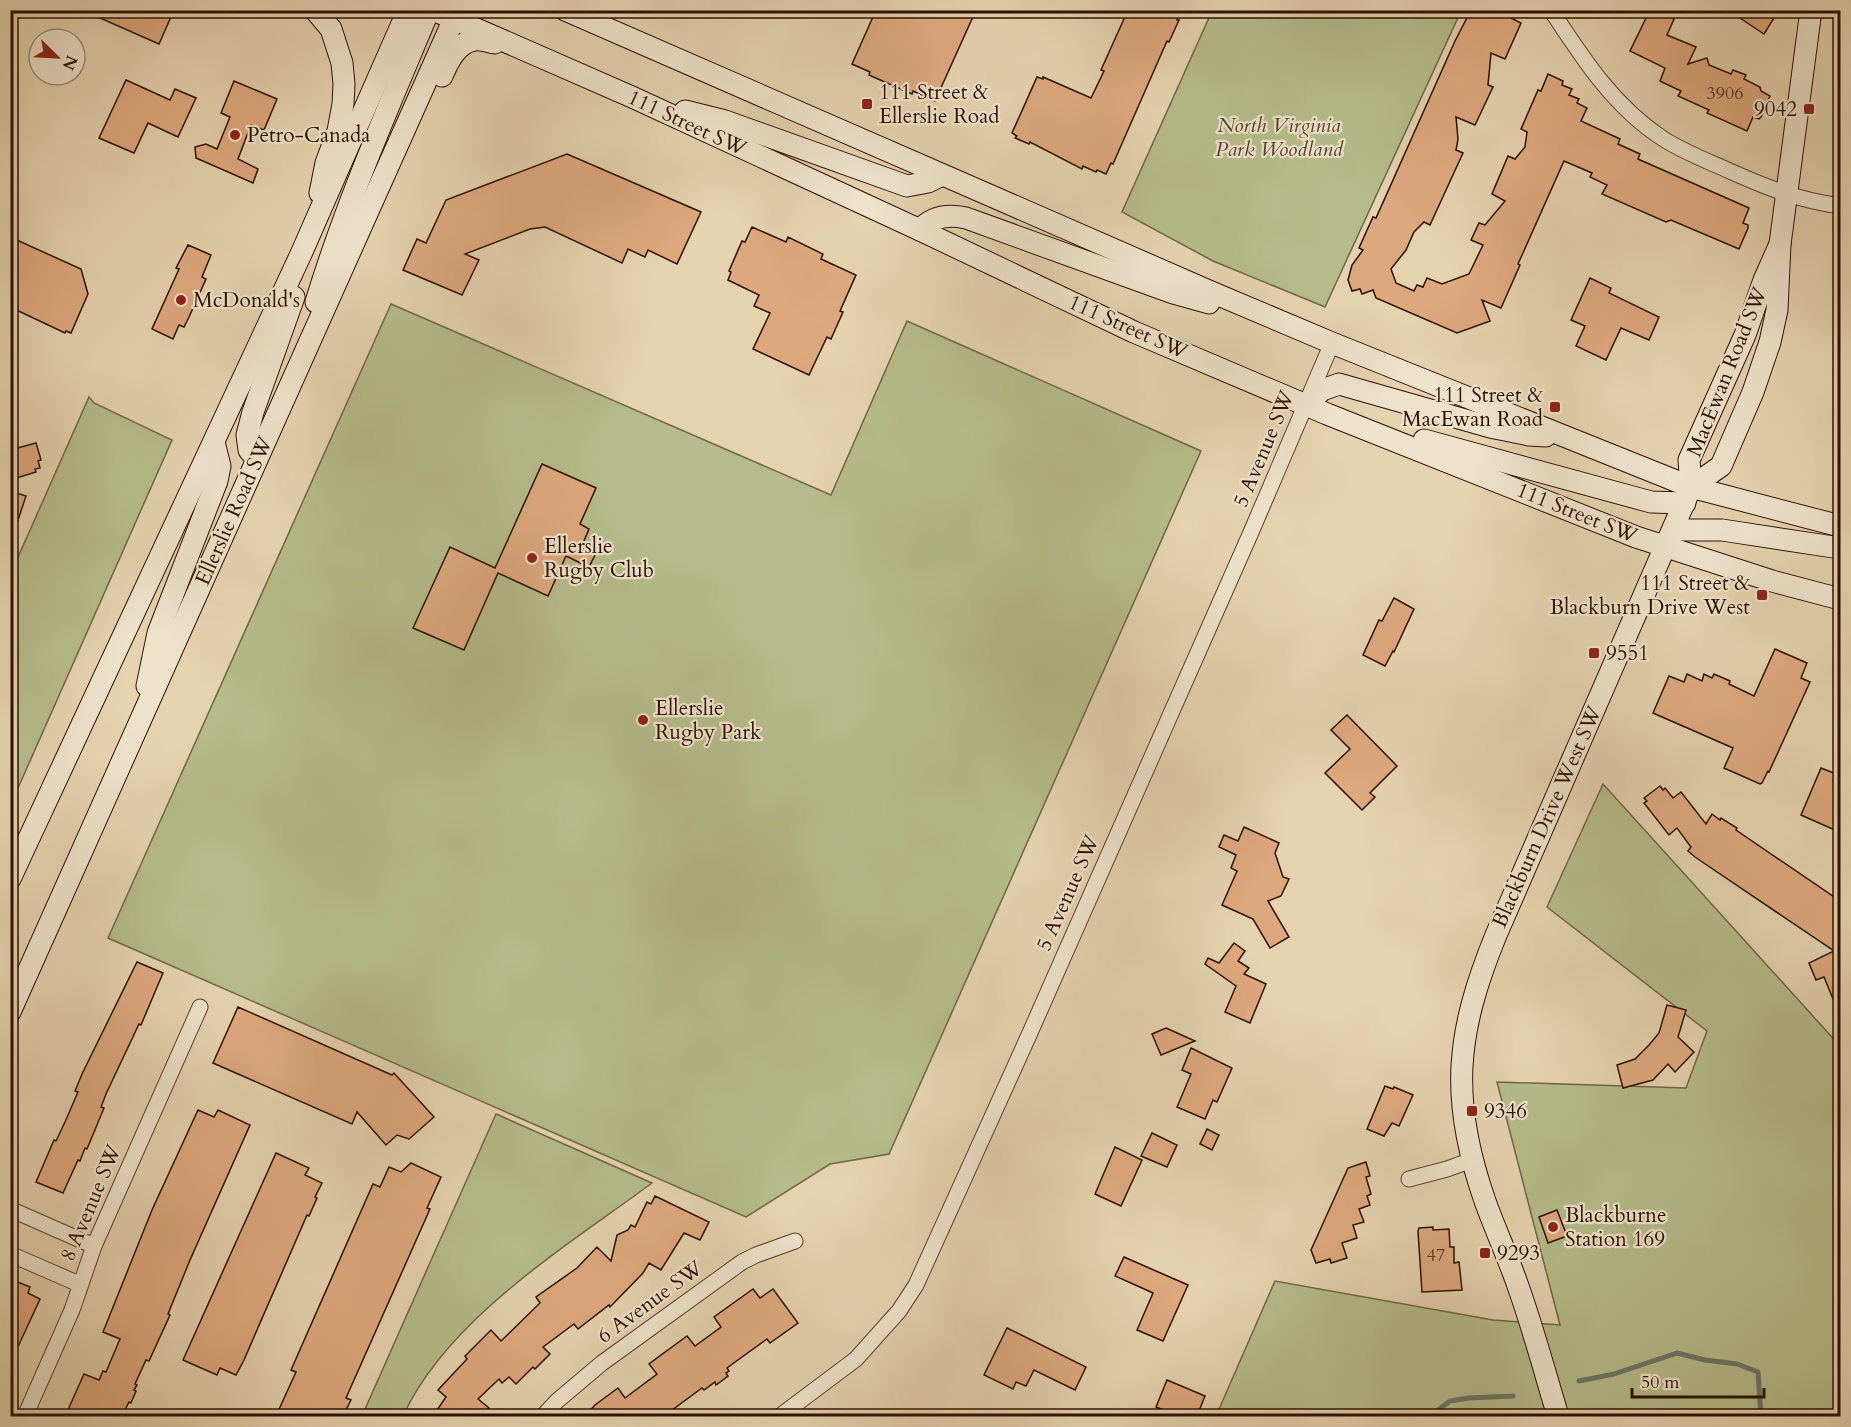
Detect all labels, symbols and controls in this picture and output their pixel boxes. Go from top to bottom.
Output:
north arrow [27,27,87,87]
text: N [57,52,83,74]
place label: 111 Street & Ellerslie Road [879,78,999,131]
house number: 3906 [1707,81,1743,106]
street label: 111 Street SW [623,83,752,163]
place label: 9042 [1754,95,1797,124]
marker: 111 Street & Ellerslie Road [860,97,874,111]
marker: 9042 [1802,102,1816,116]
park label: North Virginia Park Woodland [1215,111,1344,164]
place label: Petro-Canada [247,121,370,150]
marker: Petro-Canada [228,128,242,142]
street label: MacEwan Road SW [1680,282,1775,461]
place label: McDonald's [193,286,300,315]
street label: 111 Street SW [1064,288,1193,367]
marker: McDonald's [174,293,188,307]
place label: 111 Street & MacEwan Road [1402,381,1543,434]
street label: 5 Avenue SW [1226,386,1302,512]
marker: 111 Street & MacEwan Road [1548,400,1562,414]
street label: Ellerslie Road SW [188,431,280,590]
street label: 111 Street SW [1512,476,1642,551]
place label: Ellerslie Rugby Club [544,532,654,585]
marker: Ellerslie Rugby Club [525,551,539,565]
place label: 111 Street & Blackburn Drive West [1550,569,1750,622]
marker: 111 Street & Blackburn Drive West [1755,588,1769,602]
place label: 9551 [1606,639,1649,668]
marker: 9551 [1587,646,1601,660]
place label: Ellerslie Rugby Park [655,694,762,747]
street label: Blackburn Drive West SW [1485,701,1609,932]
marker: Ellerslie Rugby Park [636,713,650,727]
street label: 5 Avenue SW [1030,830,1107,955]
place label: 9346 [1484,1097,1527,1126]
marker: 9346 [1465,1104,1479,1118]
street label: 8 Avenue SW [53,1140,129,1266]
place label: Blackburne Station 169 [1565,1201,1666,1254]
marker: Blackburne Station 169 [1546,1220,1560,1234]
place label: 9293 [1497,1239,1540,1268]
house number: 47 [1427,1243,1445,1268]
marker: 9293 [1478,1246,1492,1260]
street label: 6 Avenue SW [591,1253,709,1350]
scale bar [1632,1361,1764,1399]
text: 50 m [1641,1370,1680,1395]

